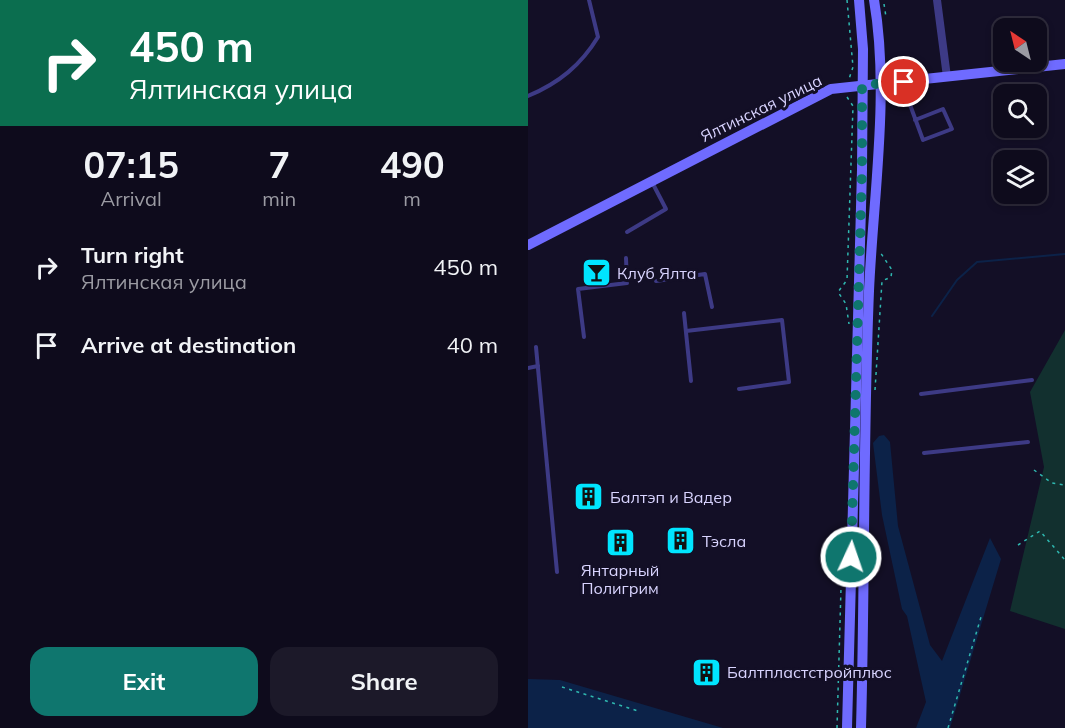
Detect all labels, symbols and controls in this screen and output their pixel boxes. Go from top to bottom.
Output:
north arrow [993,18,1047,72]
map controls [993,18,1047,204]
text: 450 m [129,20,254,73]
icon: right [30,24,108,102]
pin [878,56,929,107]
icon: arrive [887,65,920,98]
street label: Ялтинская улица [697,70,825,146]
text: Ялтинская улица [129,72,353,106]
button: search [993,84,1047,138]
text: 07:15 [83,142,179,187]
text: 7 [268,142,290,187]
text: 490 [380,142,445,187]
button: layers [993,150,1047,204]
text: Arrival [101,186,162,211]
text: min [262,186,296,211]
text: m [403,186,421,211]
text: Turn right [81,241,184,269]
icon: right [30,251,63,284]
text: 450 m [433,253,498,281]
bar icon: Клуб Ялта [580,257,612,289]
place label: Клуб Ялта [617,263,697,283]
text: Ялтинская улица [81,269,247,294]
icon: arrive [30,329,63,362]
text: Arrive at destination [81,331,296,359]
text: 40 m [447,331,498,359]
building icon: Балтэп и Вадер [573,481,605,513]
place label: Балтэп и Вадер [610,487,732,507]
building icon: Тэсла [665,525,697,557]
position arrow [819,525,883,589]
building icon: Янтарный Полигрим [604,526,636,558]
place label: Тэсла [702,531,746,551]
place label: Янтарный Полигрим [581,560,659,598]
button: Exit [30,647,258,716]
button: Share [270,647,498,716]
building icon: Балтпластстройплюс [690,656,722,688]
place label: Балтпластстройплюс [727,662,892,682]

